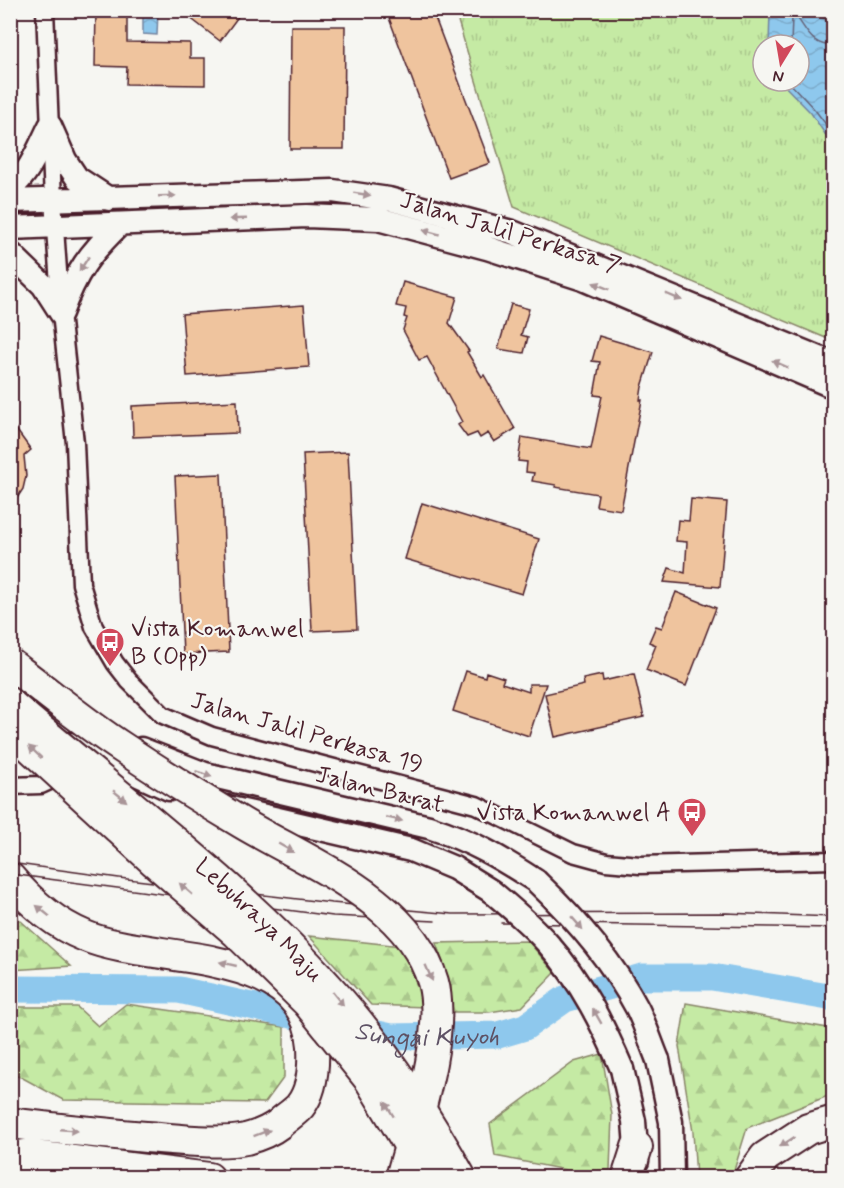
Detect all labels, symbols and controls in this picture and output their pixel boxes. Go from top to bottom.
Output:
north arrow [751,33,811,93]
text: N [771,65,786,88]
street label: Jalan Jalil Perkasa 7 [396,185,625,282]
one-way arrow [352,190,371,199]
one-way arrow [158,192,177,201]
one-way arrow [228,214,247,223]
one-way arrow [422,227,440,237]
one-way arrow [79,256,90,272]
one-way arrow [592,281,610,290]
one-way arrow [665,292,683,302]
one-way arrow [771,359,789,368]
place label: Vista Komanwel B (Opp) [131,614,304,673]
bus stop icon: Vista Komanwel B (Opp) [94,626,126,668]
street label: Jalan Jalil Perkasa 19 [187,685,426,781]
one-way arrow [27,745,42,759]
street label: Jalan Barat [312,760,447,821]
one-way arrow [195,769,213,779]
one-way arrow [112,789,128,802]
bus stop icon: Vista Komanwel A [676,796,708,838]
place label: Vista Komanwel A [477,798,671,829]
one-way arrow [385,814,403,824]
one-way arrow [277,843,294,853]
street label: Lebuhraya Maju [188,852,330,989]
one-way arrow [179,883,194,896]
one-way arrow [36,905,51,918]
one-way arrow [571,915,584,931]
one-way arrow [219,959,237,969]
one-way arrow [424,964,434,982]
one-way arrow [332,991,344,1006]
one-way arrow [591,1008,602,1024]
water label: Sungai Kuyoh [351,1014,500,1058]
one-way arrow [383,1101,394,1117]
one-way arrow [59,1125,78,1135]
one-way arrow [253,1127,271,1137]
one-way arrow [779,1137,795,1148]

